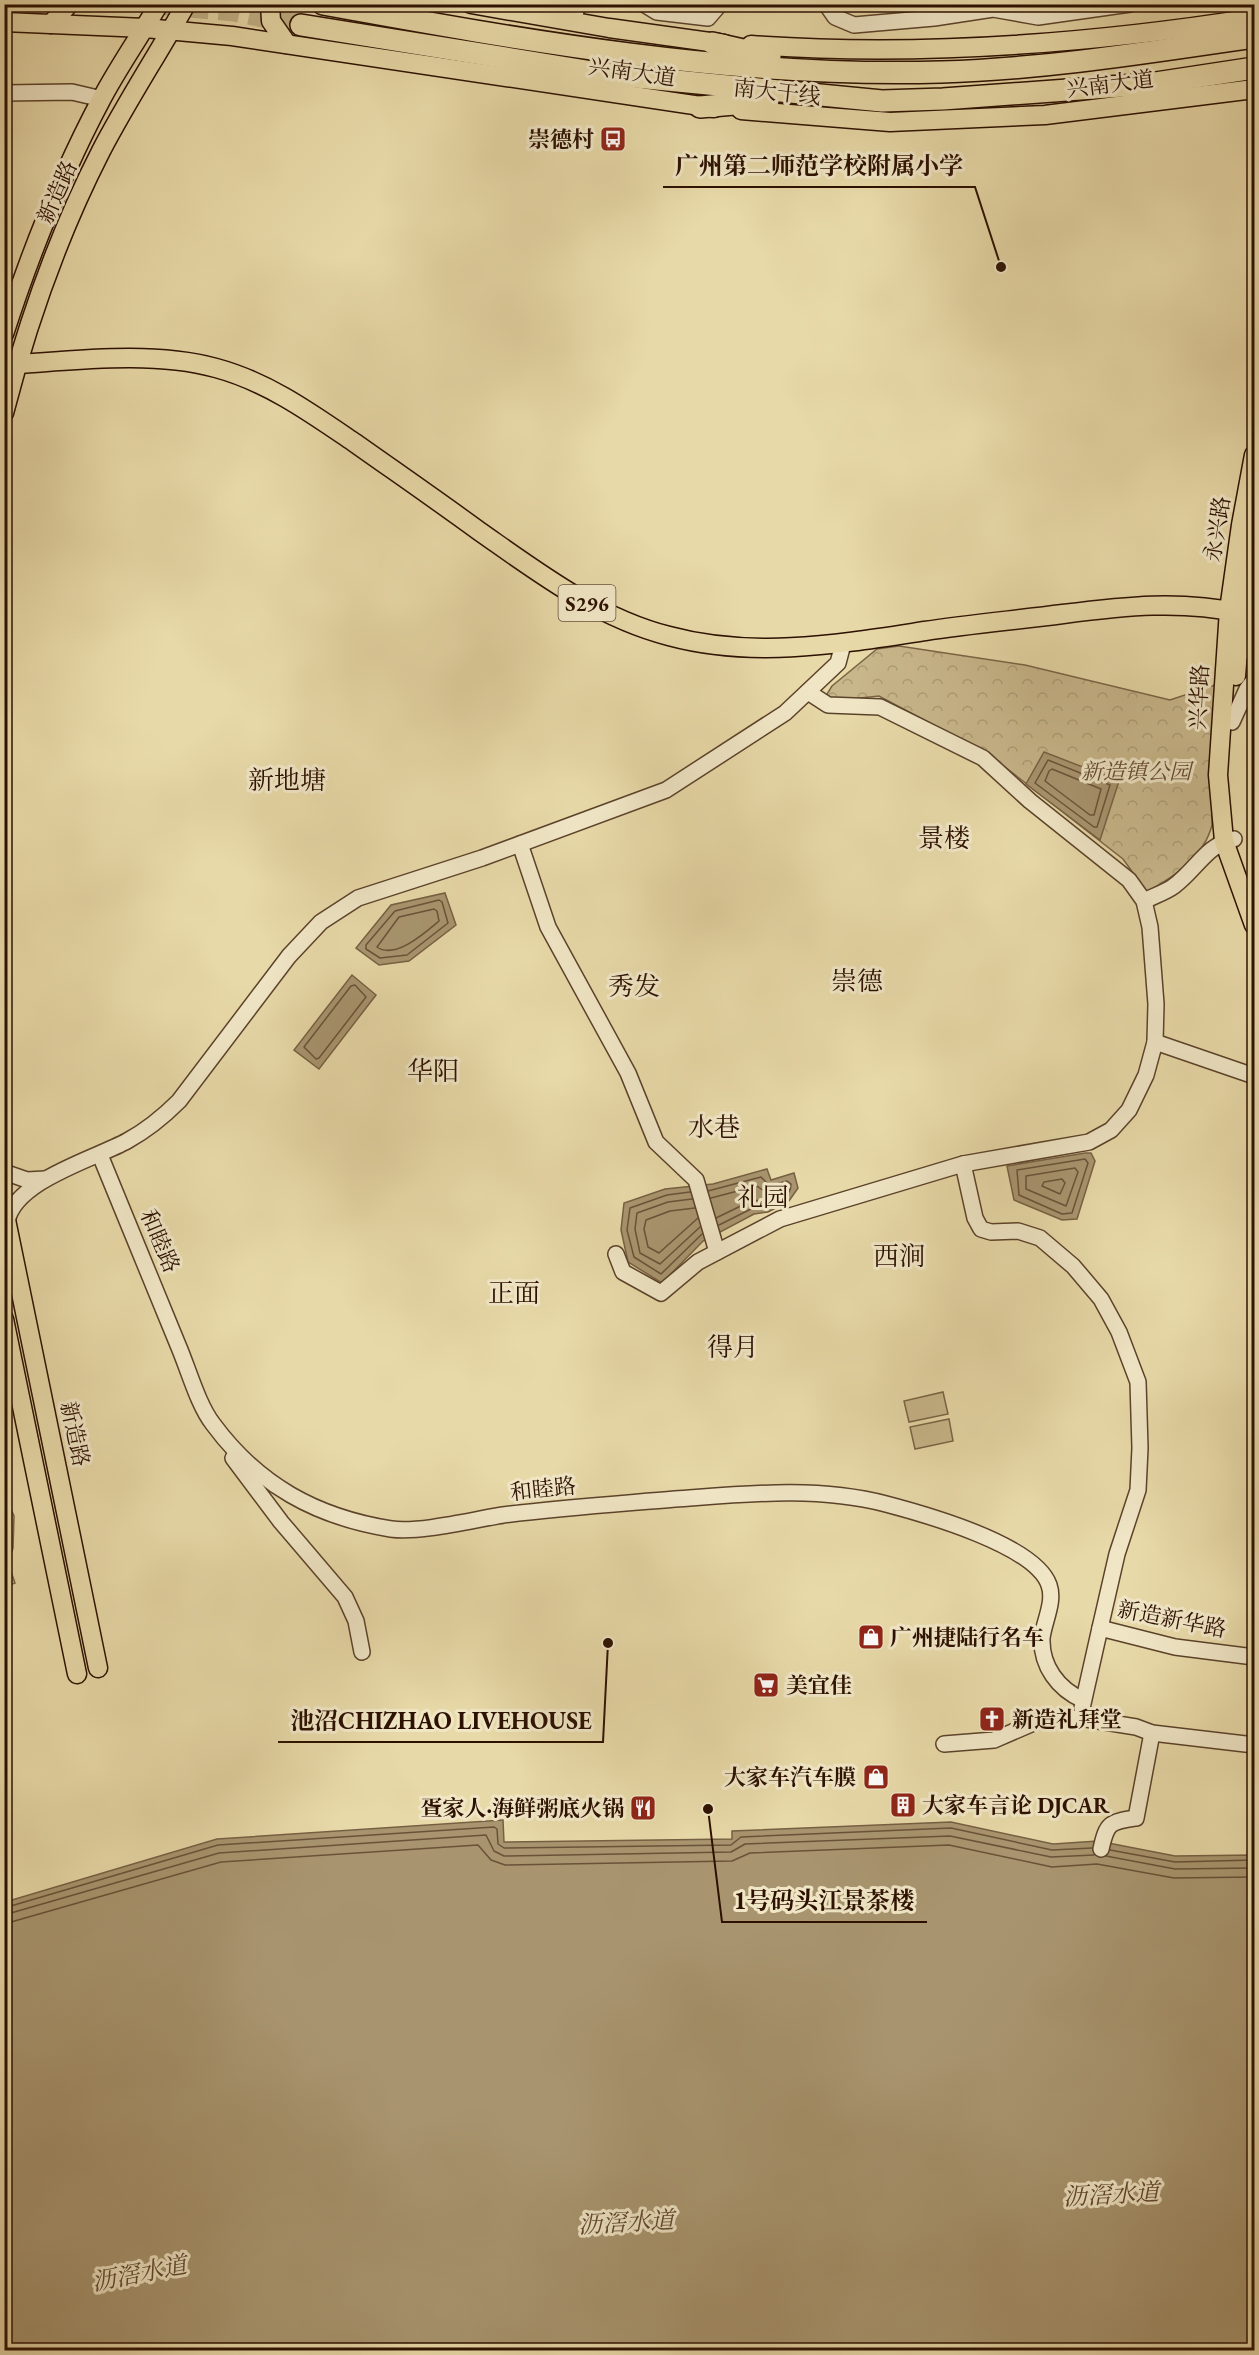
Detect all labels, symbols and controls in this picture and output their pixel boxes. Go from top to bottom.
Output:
street label: 兴南大道 [586,52,678,92]
street label: 兴南大道 [1065,64,1155,104]
street label: 南大干线 [732,73,822,111]
bus stop icon: 崇德村 [598,124,628,154]
place label: 崇德村 [528,125,594,154]
callout: 广州第二师范学校附属小学 [663,145,975,187]
text: 广州第二师范学校附属小学 [675,150,963,181]
street label: 新造路 [30,156,84,228]
street label: 永兴路 [1198,494,1236,564]
road number: S296 [558,585,616,621]
street label: 兴华路 [1183,663,1215,731]
park label: 新造镇公园 [1081,757,1194,786]
district label: 新地塘 [248,763,326,797]
district label: 景楼 [918,821,970,855]
district label: 崇德 [831,964,883,998]
district label: 秀发 [608,969,660,1003]
district label: 华阳 [407,1054,459,1088]
district label: 水巷 [688,1110,740,1144]
district label: 礼园 [737,1180,789,1214]
street label: 和睦路 [134,1205,186,1277]
district label: 西涧 [873,1239,925,1273]
district label: 正面 [488,1276,540,1310]
district label: 得月 [707,1330,759,1364]
street label: 新造路 [54,1399,96,1469]
street label: 和睦路 [509,1471,577,1507]
street label: 新造新华路 [1115,1594,1229,1644]
shop icon: 广州捷陆行名车 [856,1622,886,1652]
place label: 广州捷陆行名车 [890,1623,1044,1652]
supermarket icon: 美宜佳 [751,1670,781,1700]
place label: 美宜佳 [786,1671,852,1700]
callout: 池沼CHIZHAO LIVEHOUSE [278,1700,603,1742]
church icon: 新造礼拜堂 [977,1704,1007,1734]
text: 池沼CHIZHAO LIVEHOUSE [290,1705,592,1736]
place label: 新造礼拜堂 [1012,1705,1122,1734]
shop icon: 大家车汽车膜 [861,1762,891,1792]
place label: 大家车汽车膜 [724,1763,856,1792]
building icon: 大家车言论 DJCAR [888,1790,918,1820]
place label: 大家车言论 DJCAR [922,1791,1110,1820]
restaurant icon: 疍家人·海鲜粥底火锅 [628,1793,658,1823]
place label: 疍家人·海鲜粥底火锅 [420,1794,624,1823]
callout: 1号码头江景茶楼 [722,1880,927,1922]
text: 1号码头江景茶楼 [734,1885,914,1916]
water label: 沥滘水道 [1062,2176,1163,2212]
water label: 沥滘水道 [577,2204,678,2240]
water label: 沥滘水道 [89,2248,192,2297]

